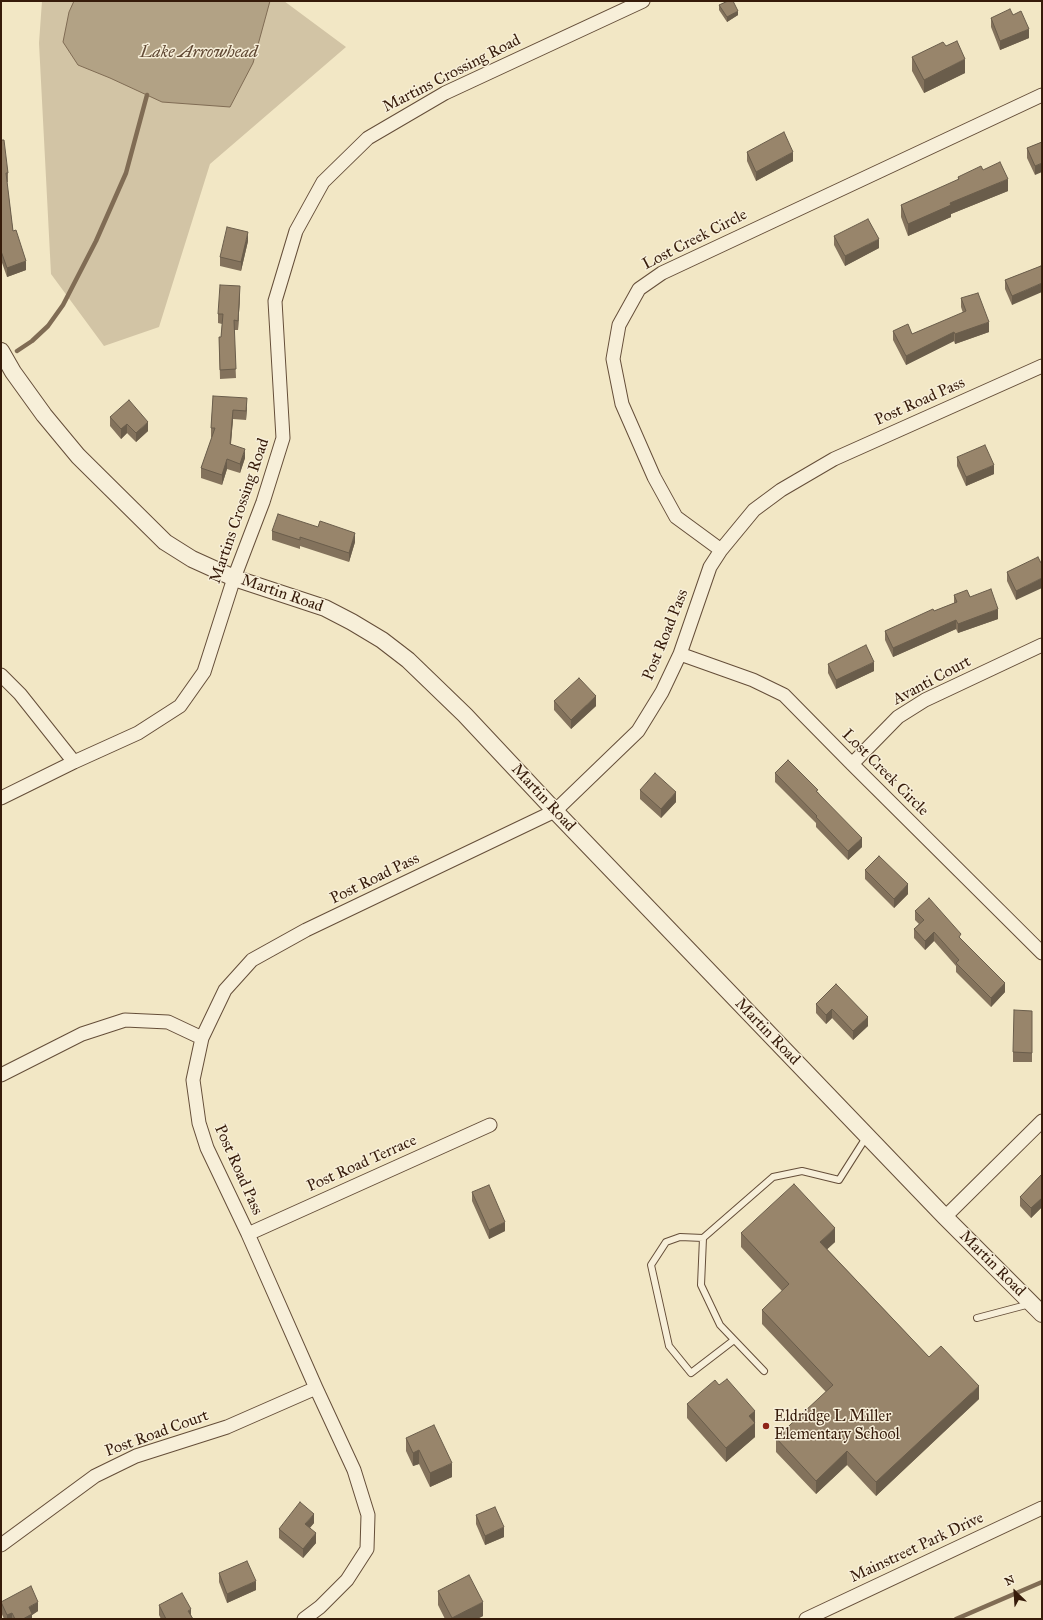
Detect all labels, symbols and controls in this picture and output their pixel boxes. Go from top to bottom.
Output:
street label: Martins Crossing Road [380,31,524,117]
water label: Lake Arrowhead [140,43,258,63]
street label: Lost Creek Circle [639,205,751,275]
street label: Post Road Pass [872,374,968,430]
street label: Martins Crossing Road [206,436,274,586]
street label: Martin Road [238,571,326,617]
street label: Post Road Pass [639,587,693,683]
street label: Avanti Court [890,652,974,710]
street label: Lost Creek Circle [838,726,932,820]
street label: Martin Road [507,760,579,836]
street label: Post Road Pass [327,849,423,909]
street label: Martin Road [730,995,804,1069]
street label: Post Road Pass [210,1122,266,1218]
street label: Post Road Terrace [304,1131,420,1197]
street label: Martin Road [955,1227,1029,1301]
street label: Post Road Court [103,1406,211,1462]
place label: Eldridge L Miller Elementary School [774,1407,900,1445]
marker: Eldridge L Miller Elementary School [761,1421,771,1431]
street label: Mainstreet Park Drive [847,1509,987,1587]
north arrow [995,1572,1035,1612]
text: N [1003,1573,1017,1589]

